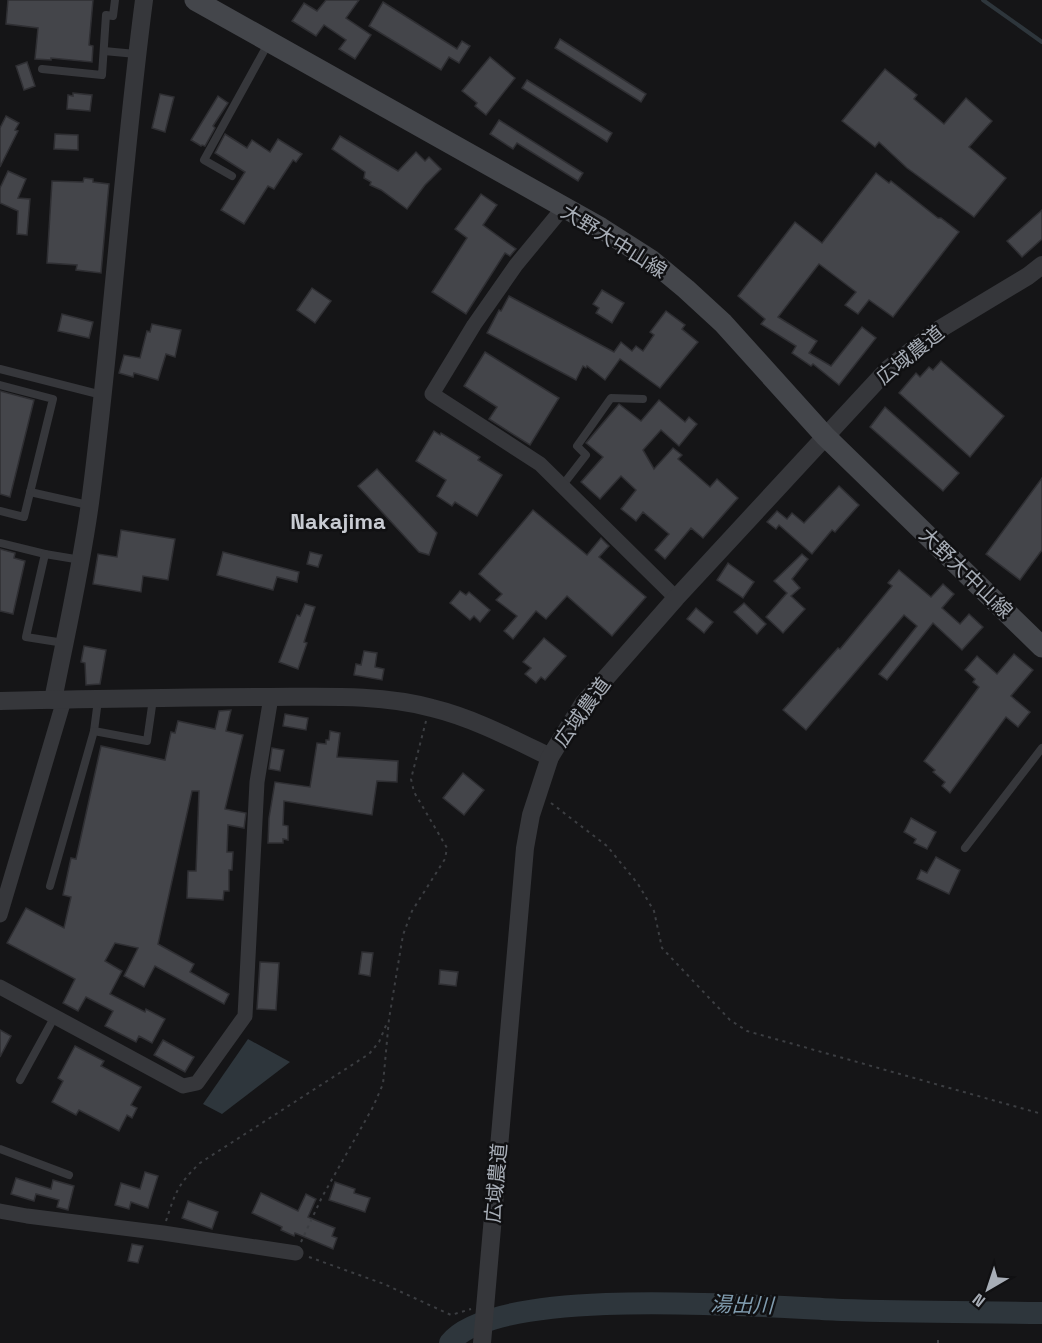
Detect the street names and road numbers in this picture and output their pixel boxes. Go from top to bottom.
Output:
street label: 大野大中山線 [556,198,672,284]
street label: 広域農道 [871,320,949,390]
street label: 大野大中山線 [914,522,1018,624]
street label: 広域農道 [548,672,616,752]
street label: 広域農道 [480,1142,512,1224]

